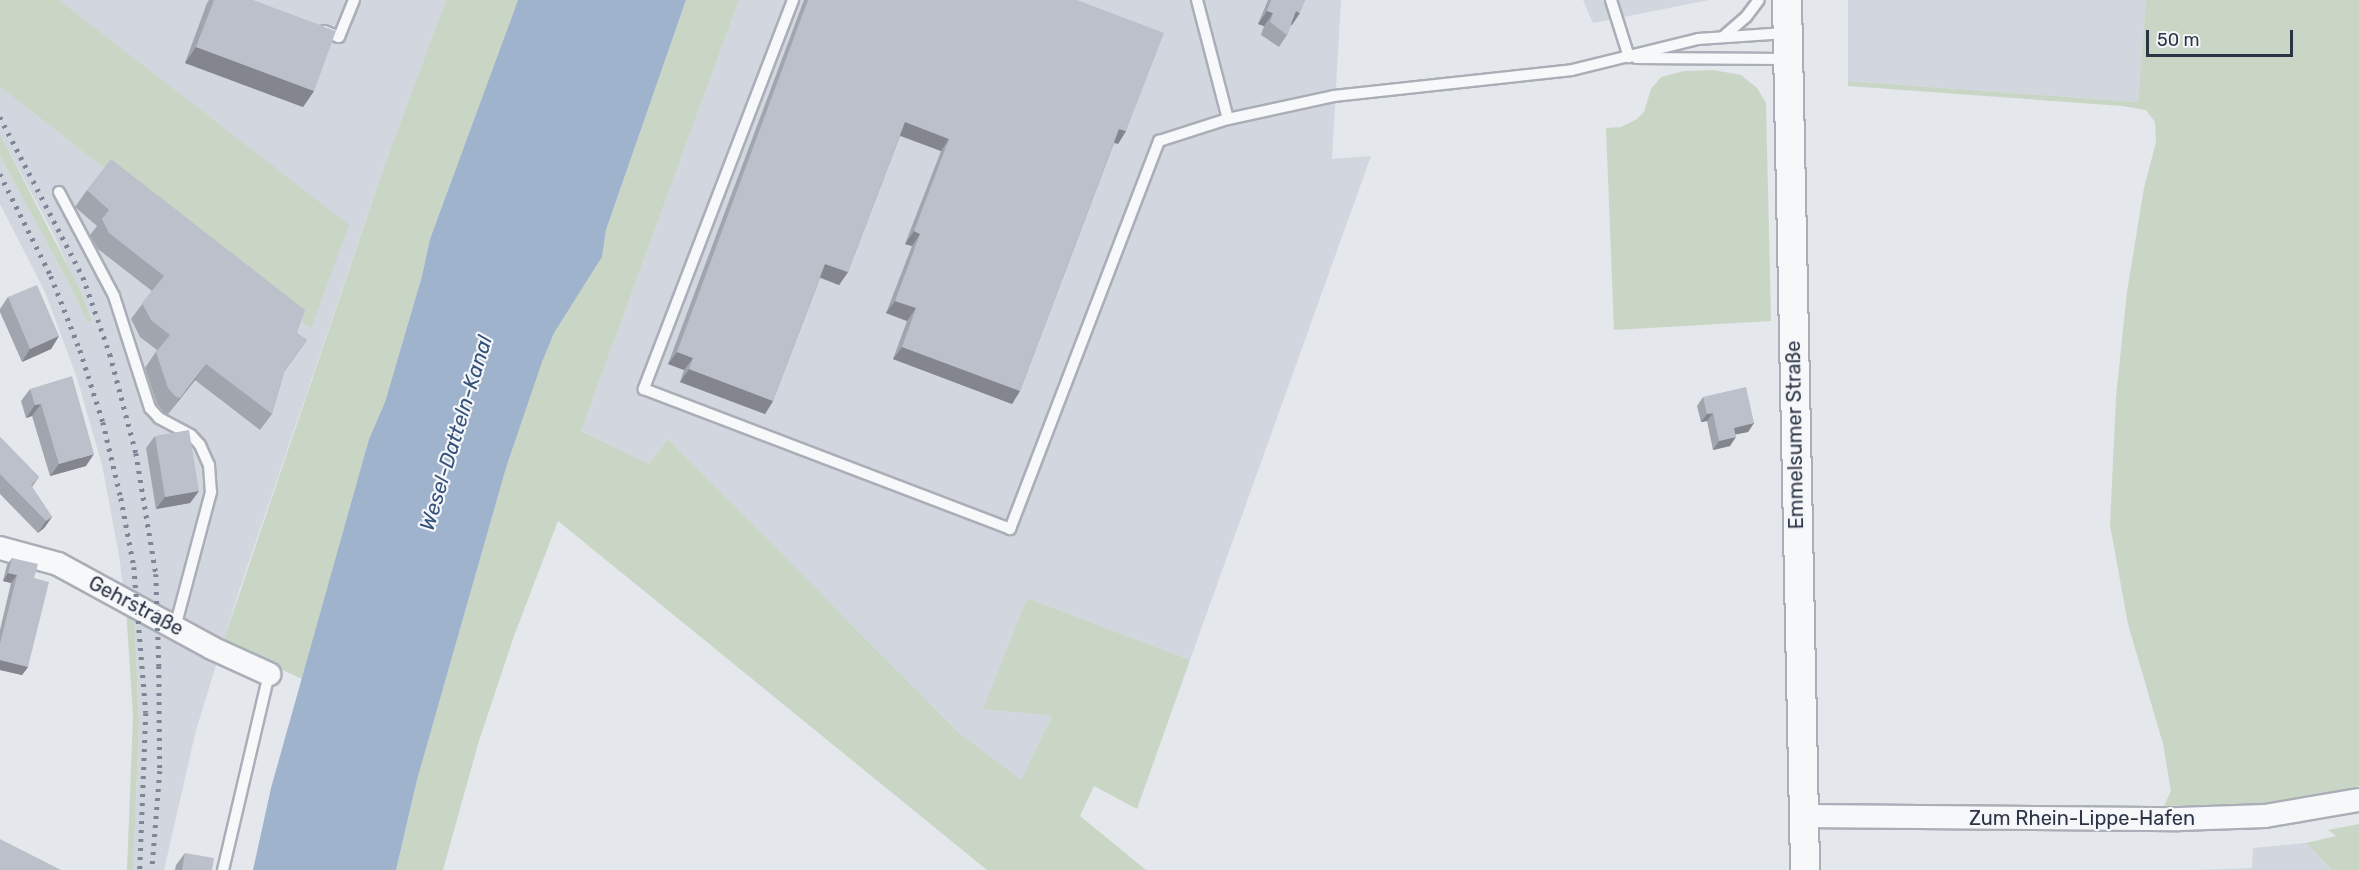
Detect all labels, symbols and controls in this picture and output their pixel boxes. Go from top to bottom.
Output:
scale bar [2149,18,2296,56]
text: 50 m [2157,29,2200,51]
water label: Wesel-Datteln-Kanal [414,332,498,534]
street label: Emmelsumer Straße [1781,340,1809,530]
street label: Gehrstraße [84,571,188,641]
street label: Zum Rhein-Lippe-Hafen [1969,806,2195,830]

